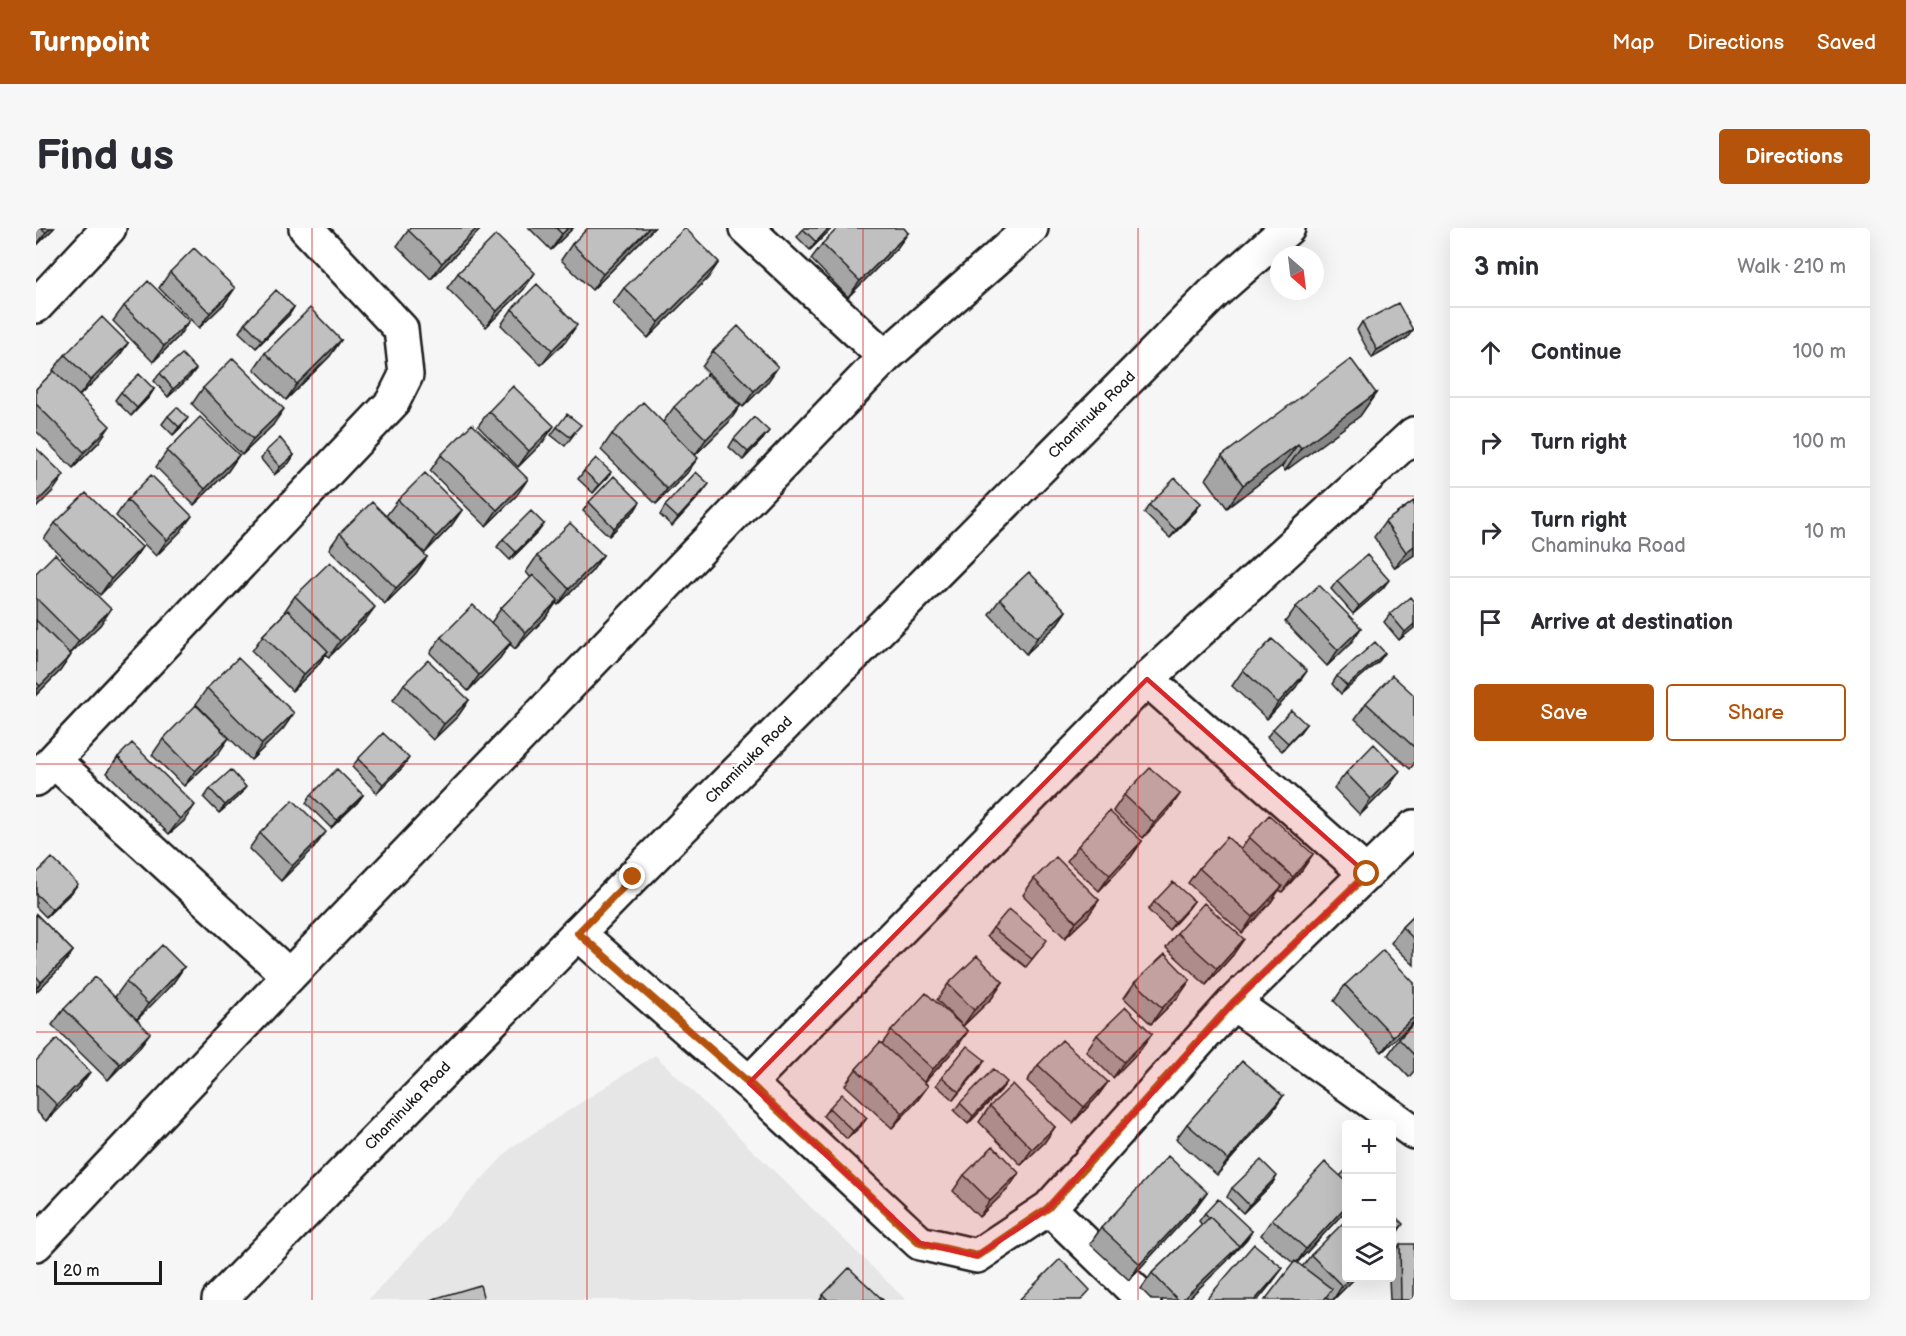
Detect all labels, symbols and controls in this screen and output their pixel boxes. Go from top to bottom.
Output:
text: Turnpoint [30,26,150,59]
text: Map [1612,30,1655,55]
text: Directions [1688,30,1784,55]
text: Saved [1817,30,1876,55]
button: Directions [1719,129,1870,184]
text: Find us [36,131,174,182]
north arrow [1270,246,1324,300]
text: 3 min [1474,252,1539,283]
text: Walk · 210 m [1737,255,1846,279]
icon: ahead [1474,336,1507,369]
text: Continue [1531,339,1621,366]
text: 100 m [1793,340,1846,364]
street label: Chaminuka Road [1044,367,1140,463]
icon: right [1474,426,1507,459]
text: Turn right [1531,429,1627,456]
text: 100 m [1793,430,1846,454]
text: Turn right [1531,507,1627,534]
icon: right [1474,516,1507,549]
text: 10 m [1805,520,1846,544]
text: Chaminuka Road [1531,534,1686,558]
icon: arrive [1474,606,1507,639]
text: Arrive at destination [1531,609,1733,636]
button: Save [1474,684,1654,741]
button: Share [1666,684,1846,741]
street label: Chaminuka Road [701,712,797,808]
route start [1353,860,1379,886]
route end [619,863,645,889]
street label: Chaminuka Road [361,1058,455,1154]
map controls [1342,1120,1396,1282]
button: + [1342,1120,1396,1174]
button: − [1342,1174,1396,1228]
button: layers [1342,1228,1396,1282]
scale bar [54,1258,162,1286]
text: 20 m [63,1262,99,1281]

